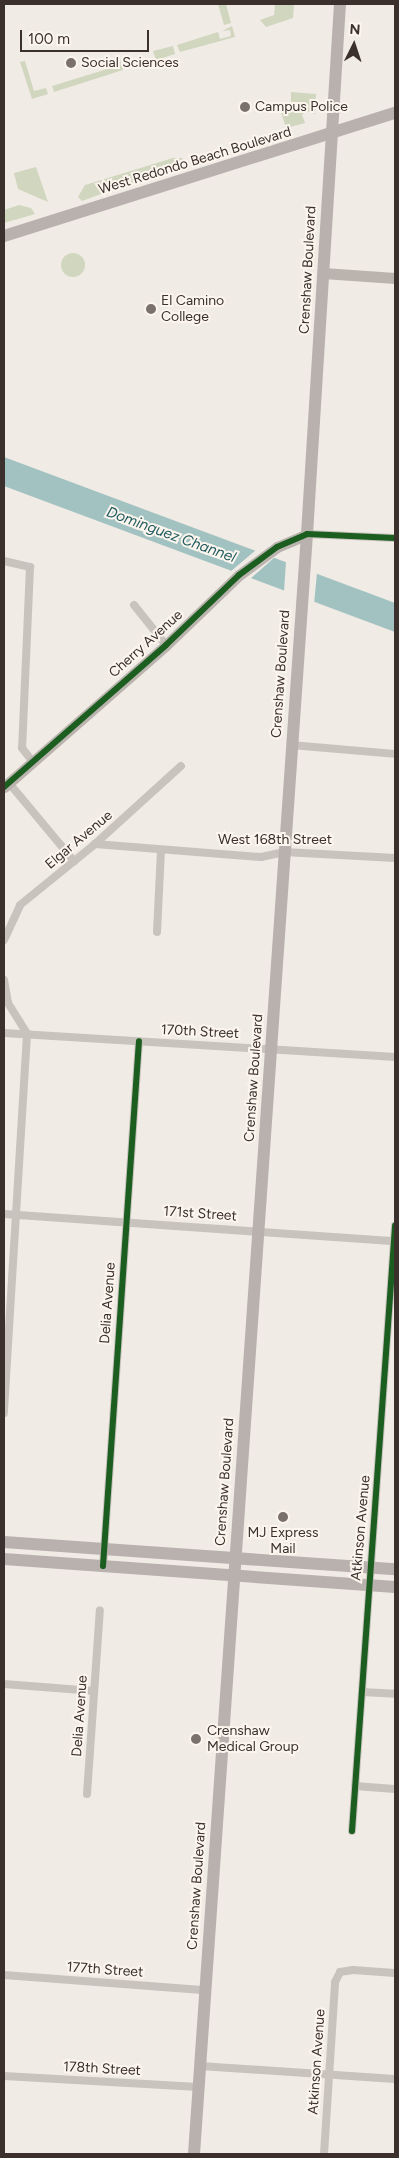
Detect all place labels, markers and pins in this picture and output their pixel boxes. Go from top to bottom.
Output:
place label: Social Sciences [81,55,179,71]
marker: Social Sciences [65,57,77,69]
place label: Campus Police [255,99,348,115]
marker: Campus Police [239,101,251,113]
place label: El Camino College [161,293,224,326]
marker: El Camino College [145,303,157,315]
marker: MJ Express Mail [277,1511,289,1523]
place label: MJ Express Mail [247,1525,319,1558]
place label: Crenshaw Medical Group [207,1723,299,1755]
marker: Crenshaw Medical Group [189,1732,203,1746]

